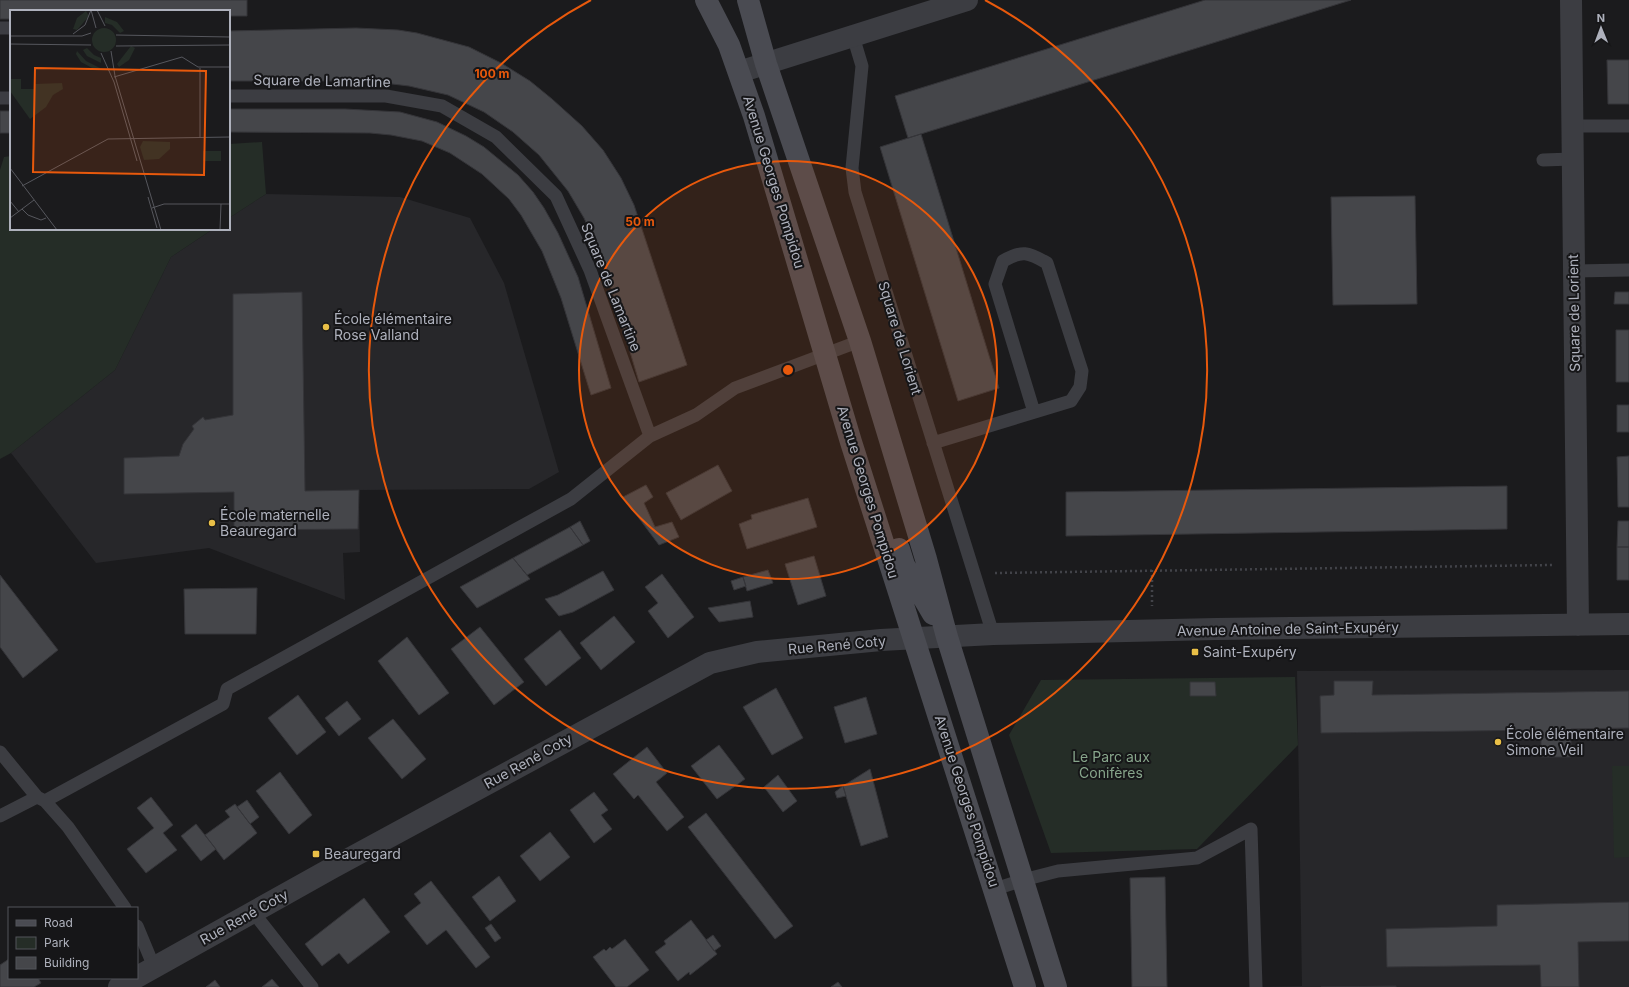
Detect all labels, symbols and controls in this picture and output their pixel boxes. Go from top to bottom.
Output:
north arrow [1581,8,1621,48]
inset map [10,10,230,230]
text: N [1597,11,1605,25]
text: 100 m [474,66,510,81]
street label: Square de Lamartine [253,71,391,90]
street label: Avenue Georges Pompidou [740,93,809,270]
text: 50 m [625,214,655,229]
street label: Square de Lamartine [578,220,645,354]
street label: Square de Lorient [1564,254,1583,372]
street label: Square de Lorient [875,279,926,397]
place label: École élémentaire Rose Valland [334,310,452,343]
marker: École élémentaire Rose Valland [321,322,331,332]
centre of rings [781,363,795,377]
street label: Avenue Georges Pompidou [834,403,903,580]
place label: École maternelle Beauregard [220,506,330,539]
marker: École maternelle Beauregard [207,518,217,528]
street label: Avenue Antoine de Saint-Exupéry [1177,618,1399,639]
street label: Rue René Coty [787,632,887,657]
place label: Saint-Exupéry [1203,643,1297,660]
marker: Saint-Exupéry [1190,647,1200,657]
street label: Avenue Georges Pompidou [932,713,1003,889]
place label: École élémentaire Simone Veil [1506,725,1624,758]
street label: Rue René Coty [481,729,575,792]
marker: École élémentaire Simone Veil [1493,737,1503,747]
park label: Le Parc aux Conifères [1072,748,1150,781]
place label: Beauregard [324,845,401,862]
marker: Beauregard [311,849,321,859]
street label: Rue René Coty [197,885,291,948]
legend [8,907,138,979]
text: Road [44,915,73,930]
text: Park [44,935,70,950]
text: Building [44,955,89,970]

